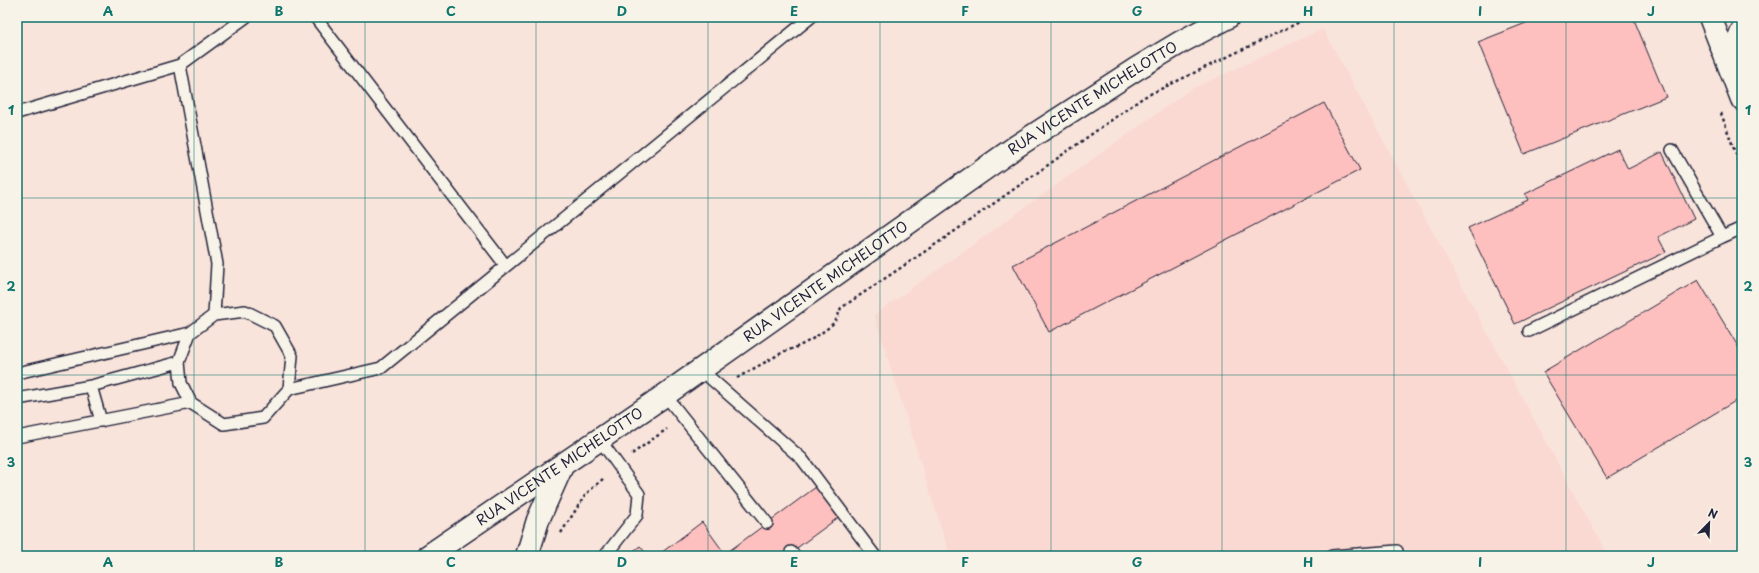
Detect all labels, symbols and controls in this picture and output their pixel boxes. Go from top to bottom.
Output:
text: A [103,1,113,20]
text: B [275,1,284,20]
text: C [446,1,456,20]
text: D [617,1,627,20]
text: E [790,1,798,20]
text: F [961,1,969,20]
text: G [1132,1,1142,20]
text: H [1303,1,1313,20]
text: I [1478,1,1482,20]
text: J [1647,1,1655,20]
street label: RUA VICENTE MICHELOTTO [1003,36,1181,160]
text: 1 [8,100,14,119]
text: 1 [1745,100,1751,119]
street label: RUA VICENTE MICHELOTTO [738,215,912,347]
text: 2 [6,276,16,295]
text: 2 [1743,276,1753,295]
street label: RUA VICENTE MICHELOTTO [472,402,647,530]
text: 3 [7,452,16,471]
text: 3 [1744,452,1753,471]
north arrow [1689,503,1729,543]
text: N [1706,504,1721,523]
text: A [103,552,113,571]
text: B [275,552,284,571]
text: C [446,552,456,571]
text: D [617,552,627,571]
text: E [790,552,798,571]
text: F [961,552,969,571]
text: G [1132,552,1142,571]
text: H [1303,552,1313,571]
text: I [1478,552,1482,571]
text: J [1647,552,1655,571]

